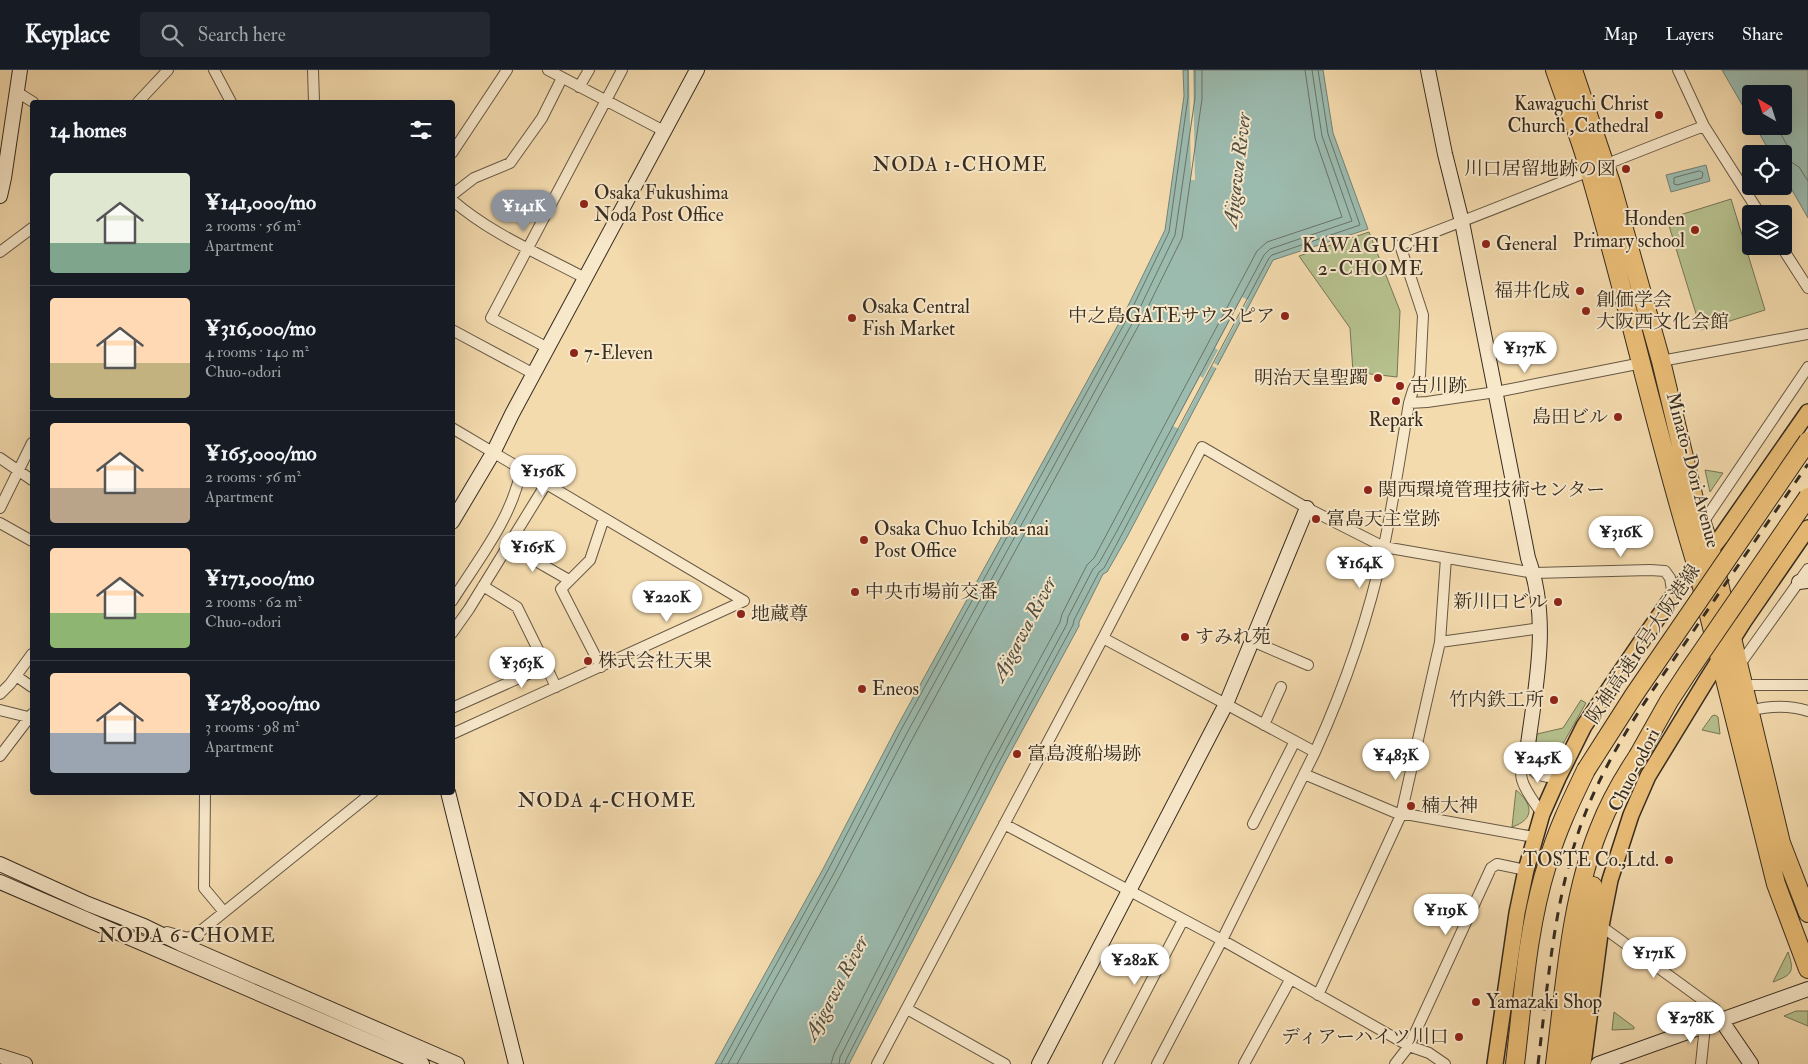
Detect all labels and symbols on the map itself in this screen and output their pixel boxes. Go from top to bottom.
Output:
north arrow [1742,85,1792,135]
place label: Kawaguchi Christ Church ,Cathedral [1507,92,1649,138]
marker: Kawaguchi Christ Church ,Cathedral [1653,109,1665,121]
water label: Ajigawa River [1217,110,1257,231]
district label: NODA 1-CHOME [873,152,1047,177]
place label: 川口居留地跡の図 [1464,157,1616,181]
marker: 川口居留地跡の図 [1620,163,1632,175]
place label: Osaka Fukushima Noda Post Office [594,181,729,227]
pin: ¥141K [489,190,559,232]
marker: Osaka Fukushima Noda Post Office [578,198,590,210]
place label: Honden Primary school [1573,207,1685,253]
marker: Honden Primary school [1689,224,1701,236]
place label: General [1496,232,1558,256]
district label: KAWAGUCHI 2-CHOME [1302,233,1440,281]
marker: General [1480,238,1492,250]
place label: 福井化成 [1494,279,1570,303]
marker: 福井化成 [1574,285,1586,297]
place label: 創価学会 大阪西文化会館 [1596,288,1729,334]
place label: Osaka Central Fish Market [862,295,970,341]
place label: 中之島GATEサウスピア [1068,304,1275,328]
marker: 創価学会 大阪西文化会館 [1580,305,1592,317]
marker: 中之島GATEサウスピア [1279,310,1291,322]
marker: Osaka Central Fish Market [846,312,858,324]
pin: ¥137K [1490,332,1560,374]
place label: 7-Eleven [584,341,653,365]
marker: 7-Eleven [568,347,580,359]
place label: 明治天皇聖躅 [1254,366,1368,390]
marker: 明治天皇聖躅 [1372,372,1384,384]
place label: 古川跡 [1410,374,1467,398]
marker: 古川跡 [1394,380,1406,392]
street label: Minato-Dori Avenue [1661,390,1725,550]
marker: Repark [1390,395,1402,407]
place label: 島田ビル [1532,405,1608,429]
place label: Repark [1369,408,1423,433]
marker: 島田ビル [1612,411,1624,423]
pin: ¥156K [508,454,578,497]
place label: 関西環境管理技術センター [1378,478,1605,502]
marker: 関西環境管理技術センター [1362,484,1374,496]
place label: 富島天主堂跡 [1326,507,1440,531]
marker: 富島天主堂跡 [1310,513,1322,525]
pin: ¥316K [1586,516,1656,558]
place label: Osaka Chuo Ichiba-nai Post Office [874,517,1049,563]
pin: ¥165K [498,530,568,573]
marker: Osaka Chuo Ichiba-nai Post Office [858,534,870,546]
pin: ¥164K [1325,546,1395,589]
street label: 阪神高速16号大阪港線 [1581,560,1705,728]
water label: Ajigawa River [985,571,1063,687]
pin: ¥220K [632,580,702,623]
place label: 中央市場前交番 [865,580,998,604]
marker: 中央市場前交番 [849,586,861,598]
place label: 新川口ビル [1453,590,1548,614]
marker: 新川口ビル [1552,596,1564,608]
place label: 地蔵尊 [751,602,808,626]
marker: 地蔵尊 [735,608,747,620]
place label: すみれ苑 [1195,625,1271,649]
marker: すみれ苑 [1179,631,1191,643]
pin: ¥363K [487,646,557,689]
place label: 株式会社天果 [598,649,712,673]
marker: 株式会社天果 [582,655,594,667]
place label: Eneos [872,677,919,701]
marker: Eneos [856,683,868,695]
place label: 竹内鉄工所 [1449,688,1544,712]
marker: 竹内鉄工所 [1548,694,1560,706]
street label: Chuo-odori [1603,724,1665,816]
pin: ¥483K [1361,738,1431,781]
place label: 富島渡船場跡 [1027,742,1141,766]
pin: ¥245K [1503,742,1573,784]
marker: 富島渡船場跡 [1011,748,1023,760]
district label: NODA 4-CHOME [518,788,696,813]
place label: 楠大神 [1421,794,1478,818]
marker: 楠大神 [1405,800,1417,812]
place label: TOSTE Co.,Ltd. [1523,848,1659,872]
marker: TOSTE Co.,Ltd. [1663,854,1675,866]
pin: ¥119K [1411,894,1481,936]
district label: NODA 6-CHOME [98,923,276,948]
water label: Ajigawa River [797,930,875,1046]
pin: ¥171K [1619,936,1689,979]
pin: ¥282K [1100,944,1170,986]
place label: Yamazaki Shop [1486,990,1602,1015]
marker: Yamazaki Shop [1470,996,1482,1008]
pin: ¥278K [1656,1002,1726,1044]
place label: ディアーハイツ川口 [1281,1025,1449,1049]
marker: ディアーハイツ川口 [1453,1031,1465,1043]

